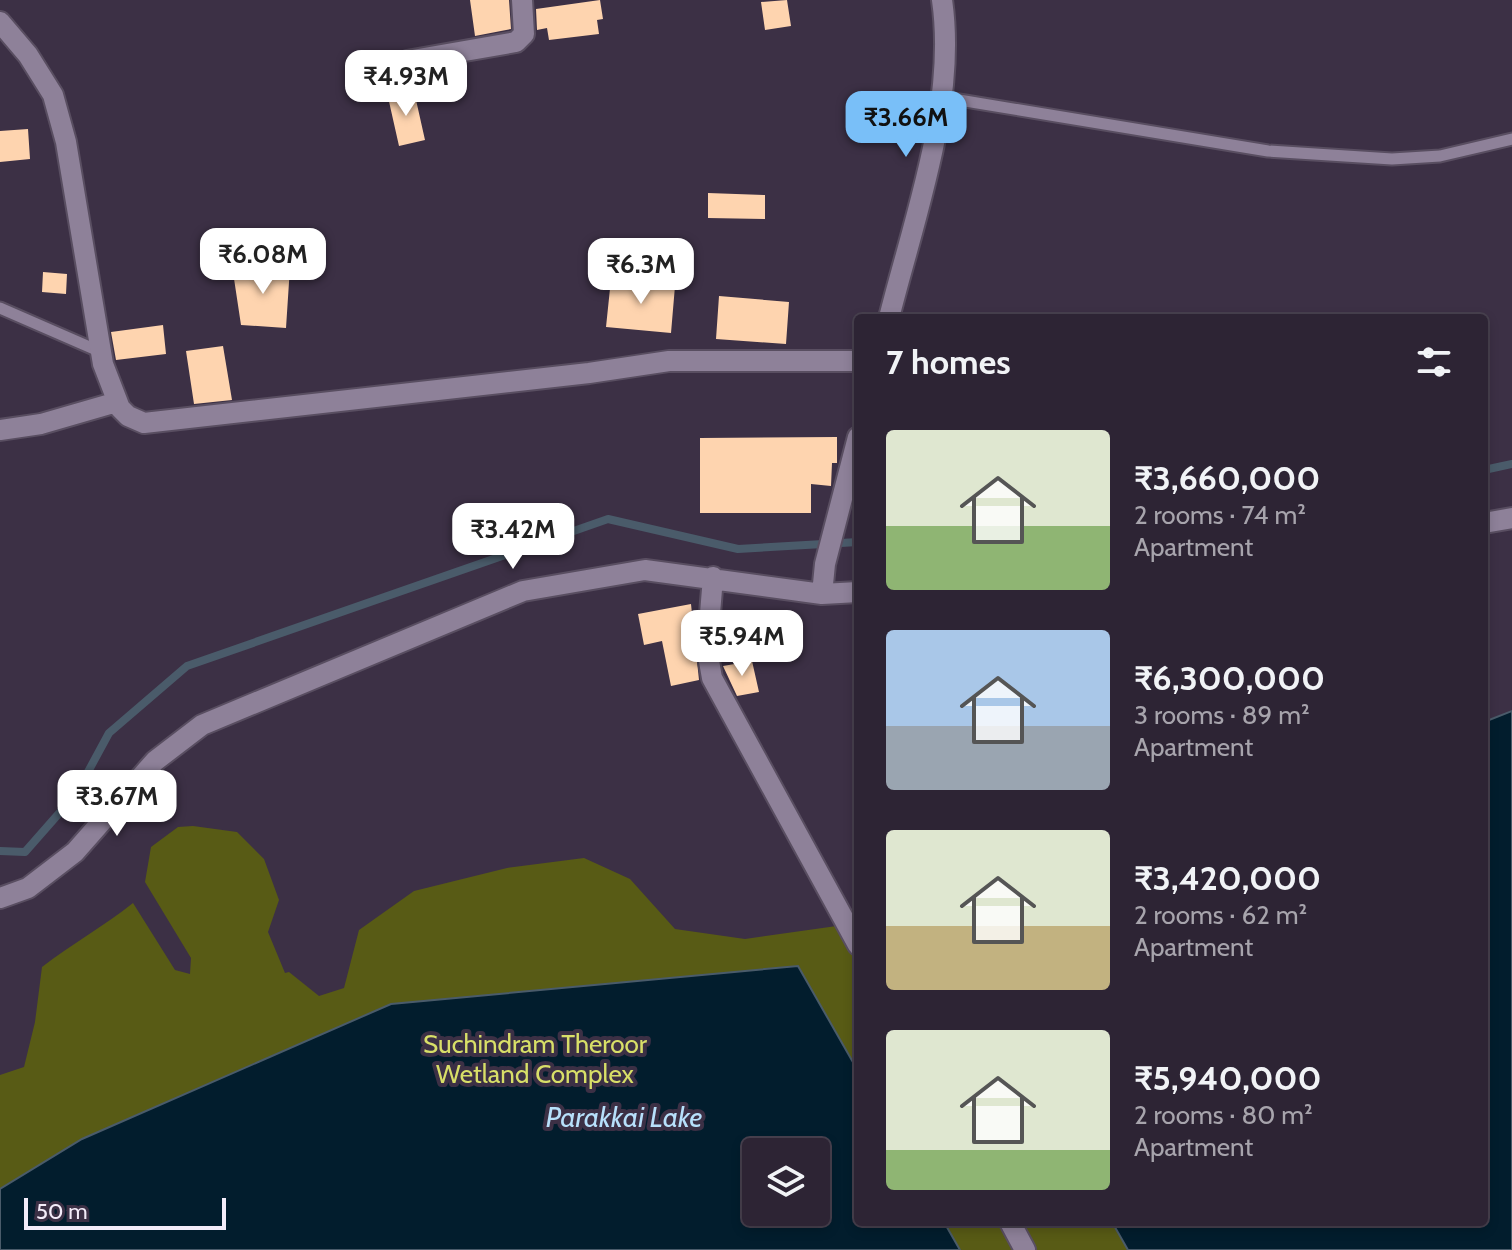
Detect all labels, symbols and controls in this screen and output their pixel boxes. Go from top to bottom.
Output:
pin: ₹4.93M [341,50,471,118]
text: ₹4.93M [363,60,449,92]
pin: ₹3.66M [841,91,971,159]
text: ₹3.66M [864,101,948,133]
pin: ₹6.08M [198,228,328,296]
text: ₹6.08M [218,238,308,270]
pin: ₹6.3M [585,238,697,306]
text: ₹6.3M [606,248,676,280]
icon: filters [1412,340,1456,384]
text: 7 homes [886,341,1011,383]
text: ₹3,660,000 [1134,457,1320,499]
icon: home [950,462,1046,558]
text: 2 rooms · 74 m² [1134,499,1306,531]
pin: ₹3.42M [448,503,578,571]
text: ₹3.42M [470,513,556,545]
text: Apartment [1134,531,1253,563]
pin: ₹5.94M [677,610,807,678]
text: ₹5.94M [699,620,785,652]
text: ₹6,300,000 [1134,657,1325,699]
icon: home [950,662,1046,758]
text: 3 rooms · 89 m² [1134,699,1310,731]
text: Apartment [1134,731,1253,763]
pin: ₹3.67M [52,770,182,838]
text: ₹3.67M [76,780,158,812]
text: ₹3,420,000 [1134,857,1321,899]
icon: home [950,862,1046,958]
text: 2 rooms · 62 m² [1134,899,1307,931]
text: Apartment [1134,931,1253,963]
park label: Suchindram Theroor Wetland Complex [423,1028,648,1090]
text: ₹5,940,000 [1134,1057,1322,1099]
icon: home [950,1062,1046,1158]
text: 2 rooms · 80 m² [1134,1099,1313,1131]
water label: Parakkai Lake [546,1100,703,1134]
text: Apartment [1134,1131,1253,1163]
map controls [742,1138,830,1226]
button: layers [742,1138,830,1226]
scale bar [24,1194,226,1230]
text: 50 m [36,1198,88,1225]

